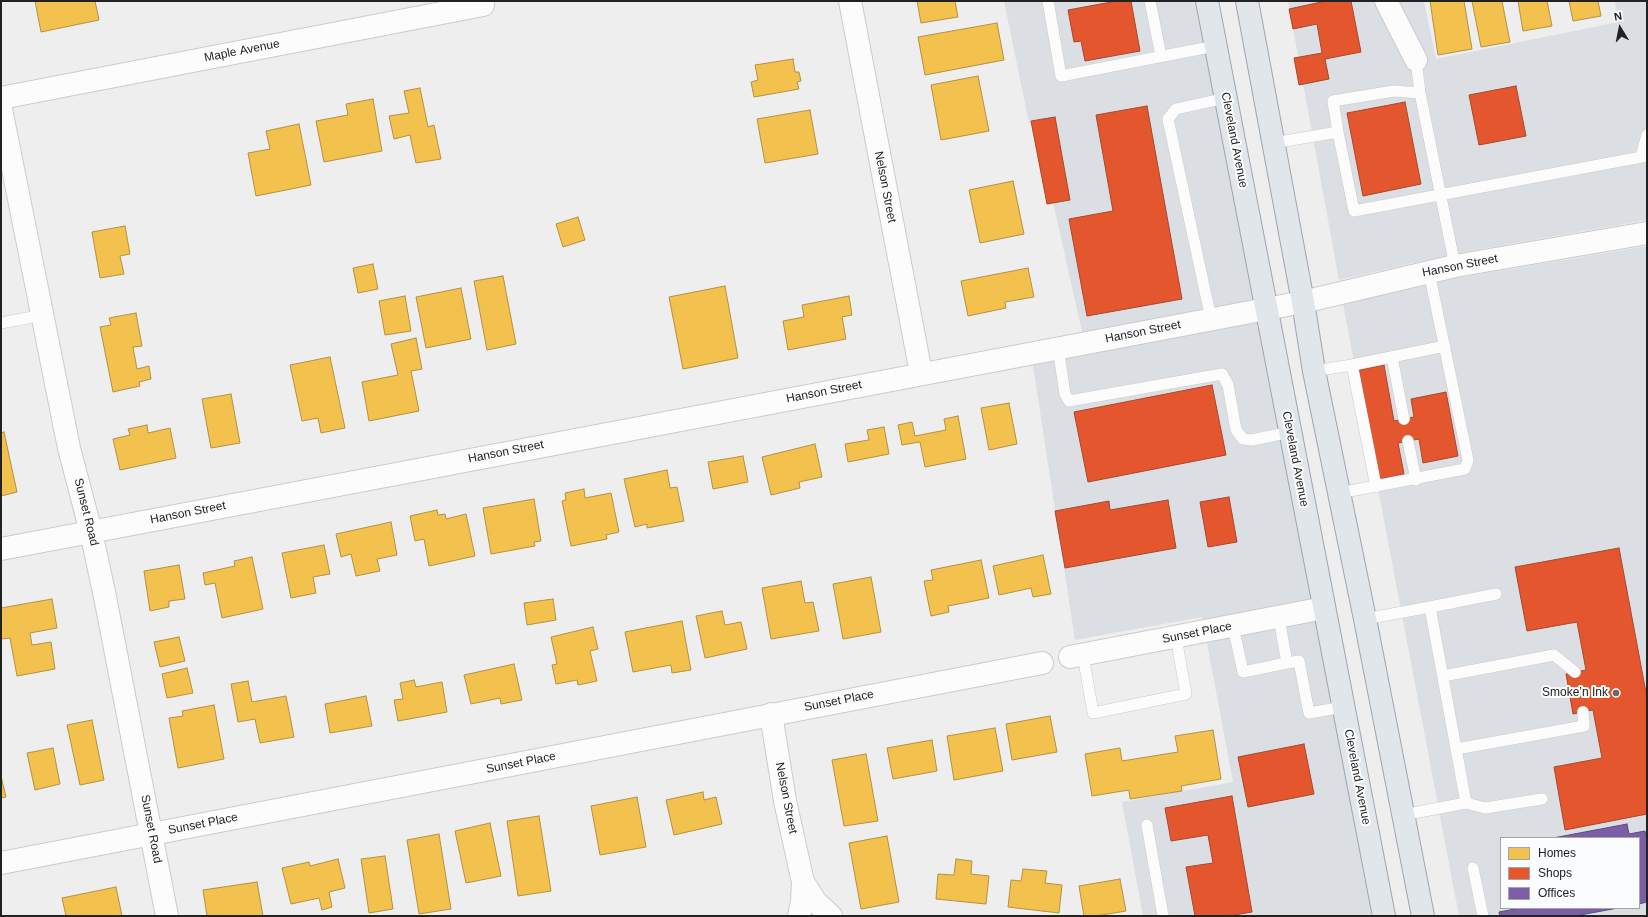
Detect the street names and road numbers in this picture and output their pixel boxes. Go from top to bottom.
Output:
street label: Maple Avenue [203,37,281,65]
street label: Cleveland Avenue [1218,91,1250,189]
street label: Nelson Street [871,150,899,224]
street label: Hanson Street [1421,252,1499,280]
street label: Hanson Street [1104,318,1182,346]
street label: Hanson Street [785,378,863,406]
street label: Cleveland Avenue [1279,410,1311,508]
street label: Hanson Street [467,438,545,466]
street label: Sunset Road [71,477,101,547]
street label: Hanson Street [149,499,227,527]
street label: Sunset Place [1161,619,1233,647]
street label: Sunset Place [803,687,875,715]
street label: Cleveland Avenue [1341,728,1373,826]
street label: Sunset Place [485,749,557,777]
street label: Nelson Street [772,761,800,835]
street label: Sunset Road [137,794,165,864]
street label: Sunset Place [167,810,239,838]

